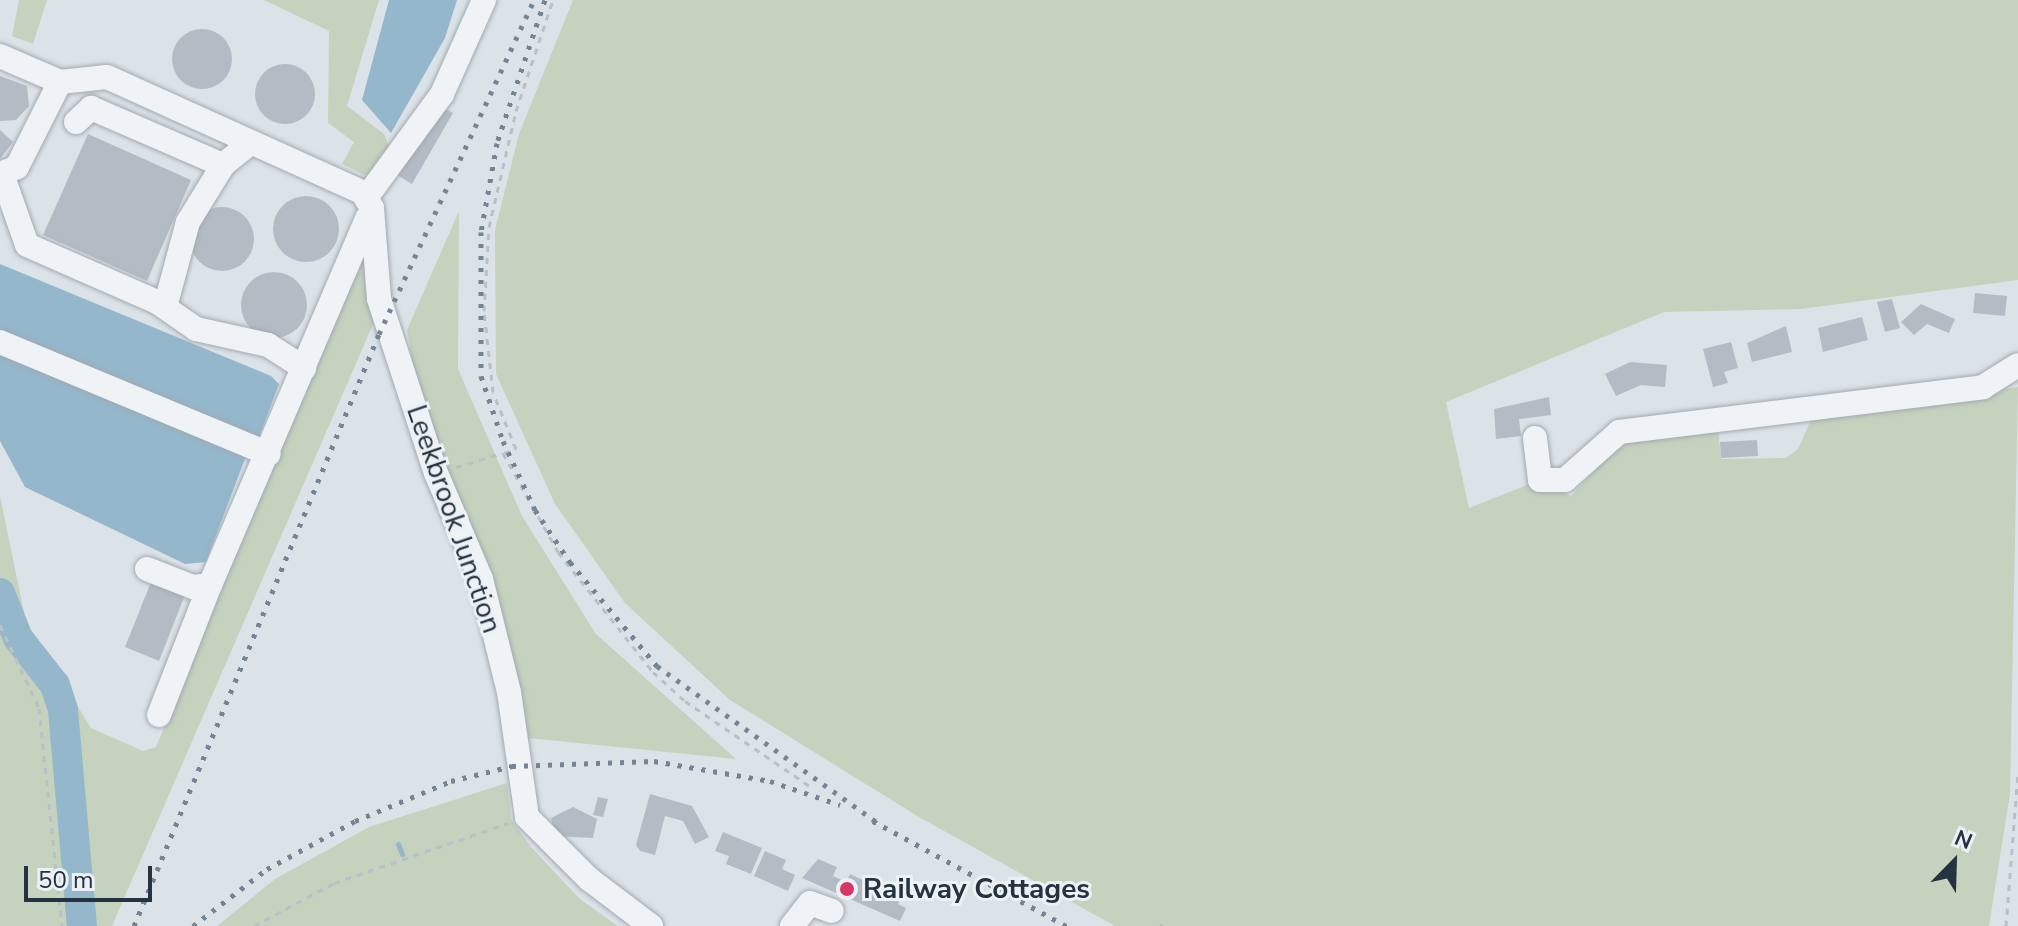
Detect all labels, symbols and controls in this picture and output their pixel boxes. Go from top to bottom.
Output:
street label: Leekbrook Junction [399,401,509,637]
north arrow [1914,822,1994,902]
text: N [1950,823,1977,857]
scale bar [28,850,156,900]
text: 50 m [38,864,94,896]
place label: Railway Cottages [863,872,1090,906]
marker: Railway Cottages [838,880,856,898]

